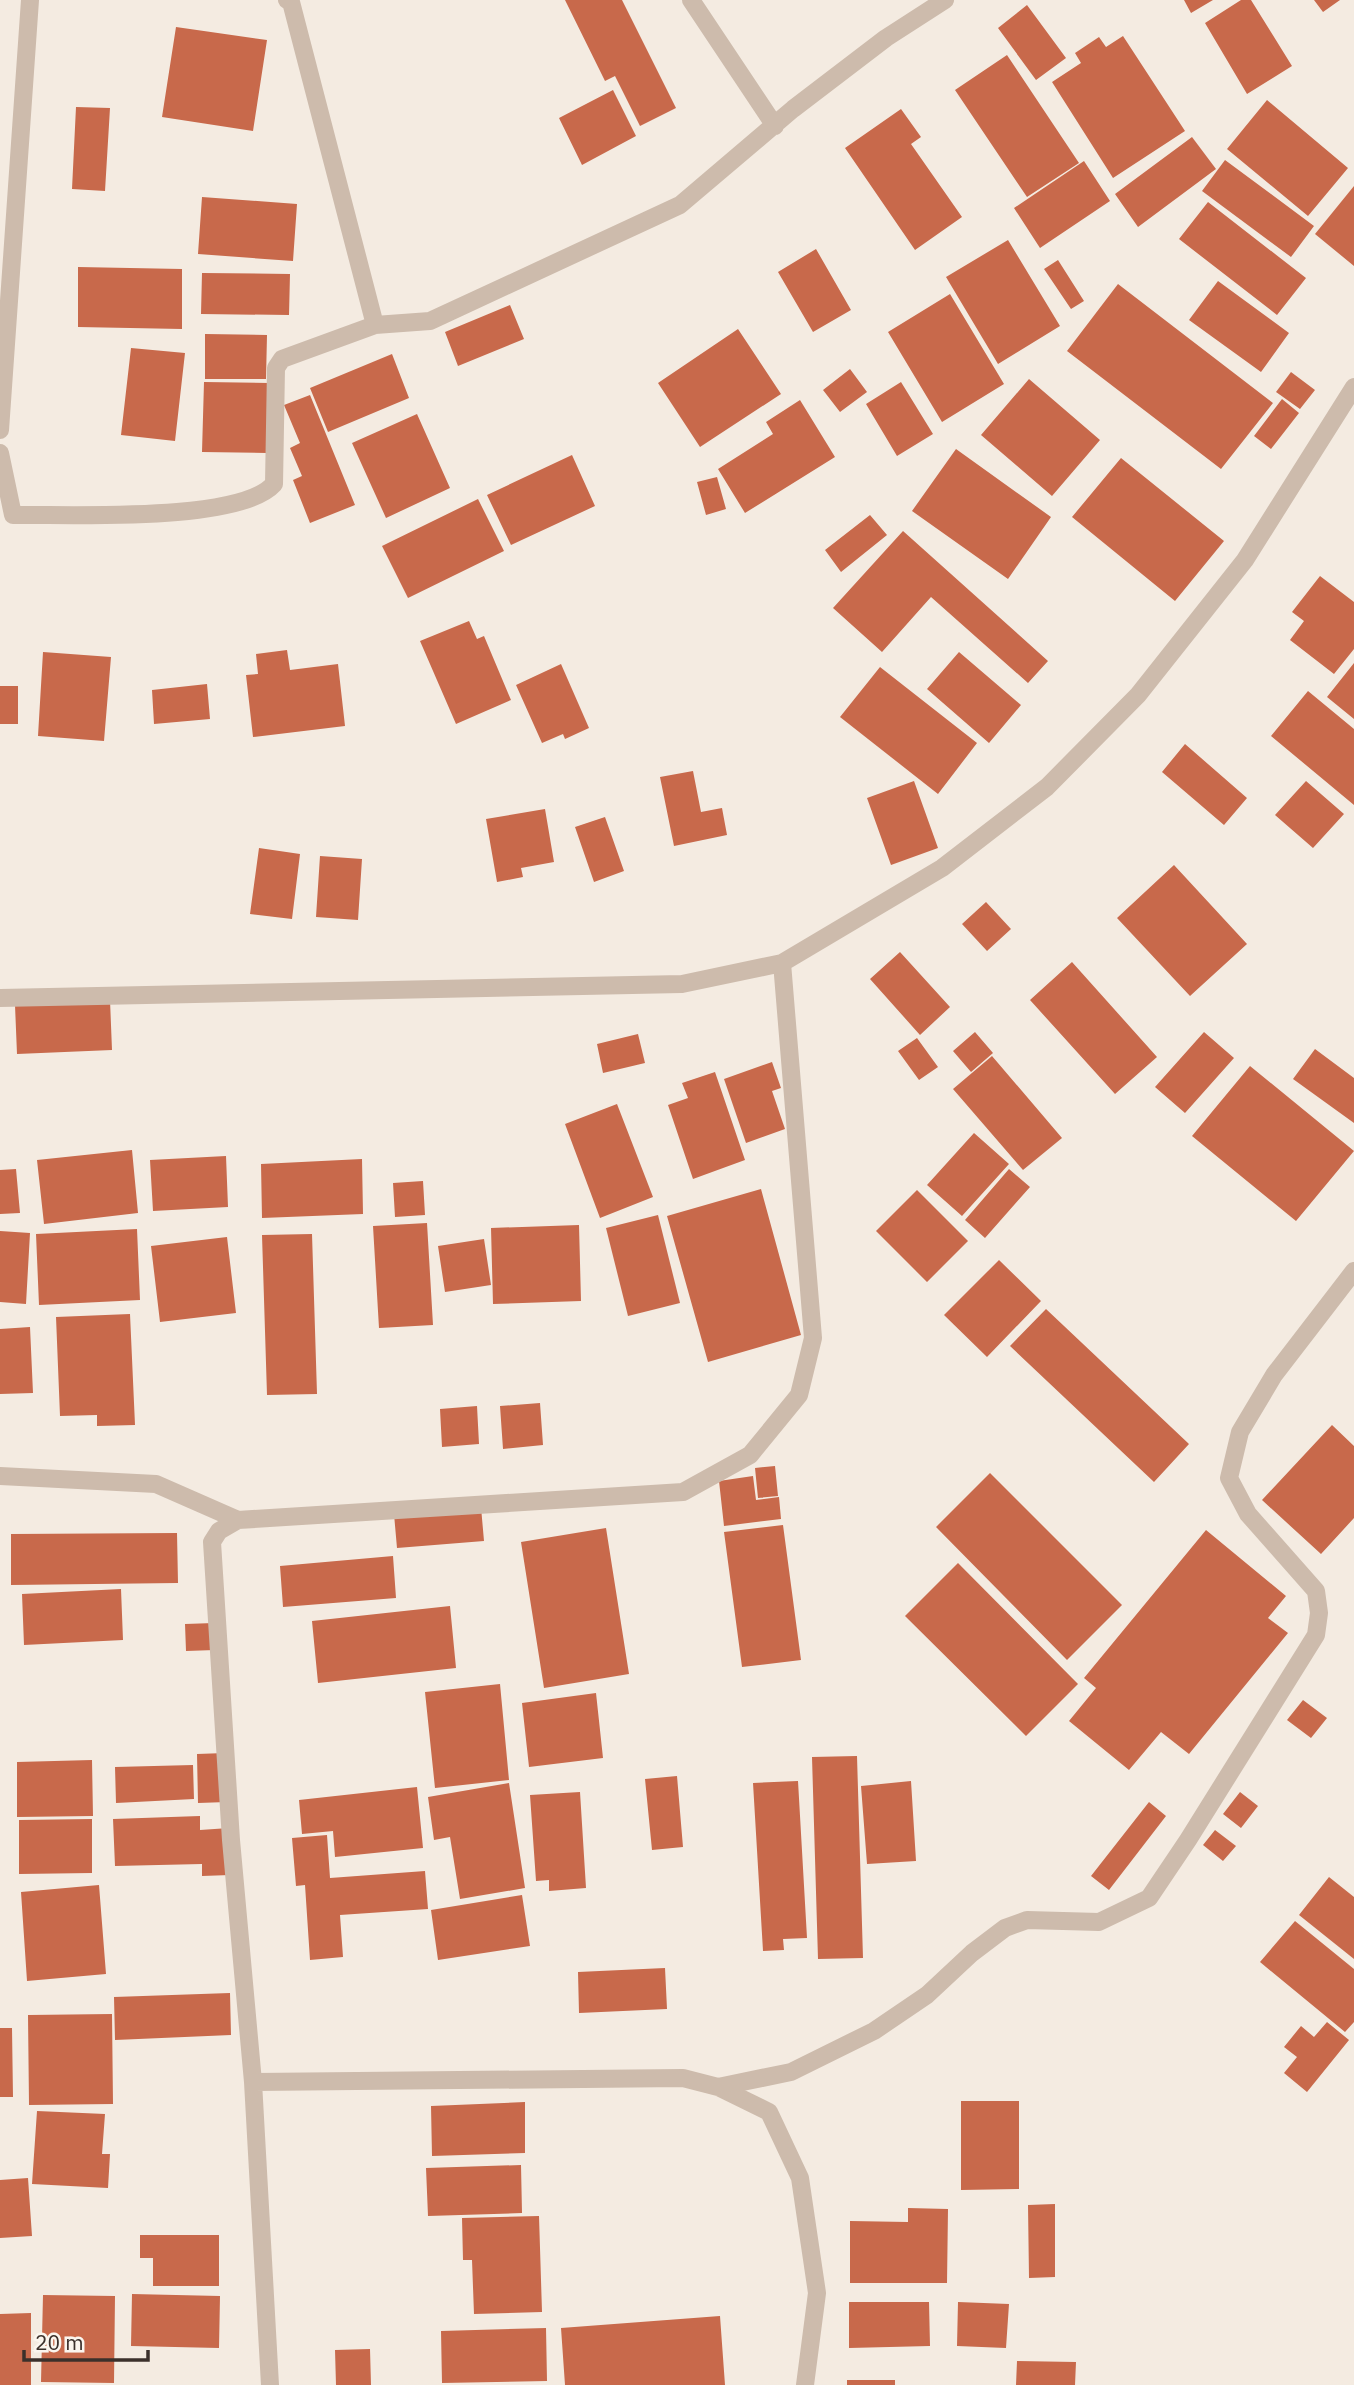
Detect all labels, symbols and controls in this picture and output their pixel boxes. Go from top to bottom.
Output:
scale bar [24,2318,149,2362]
text: 20 m [35,2328,84,2356]

